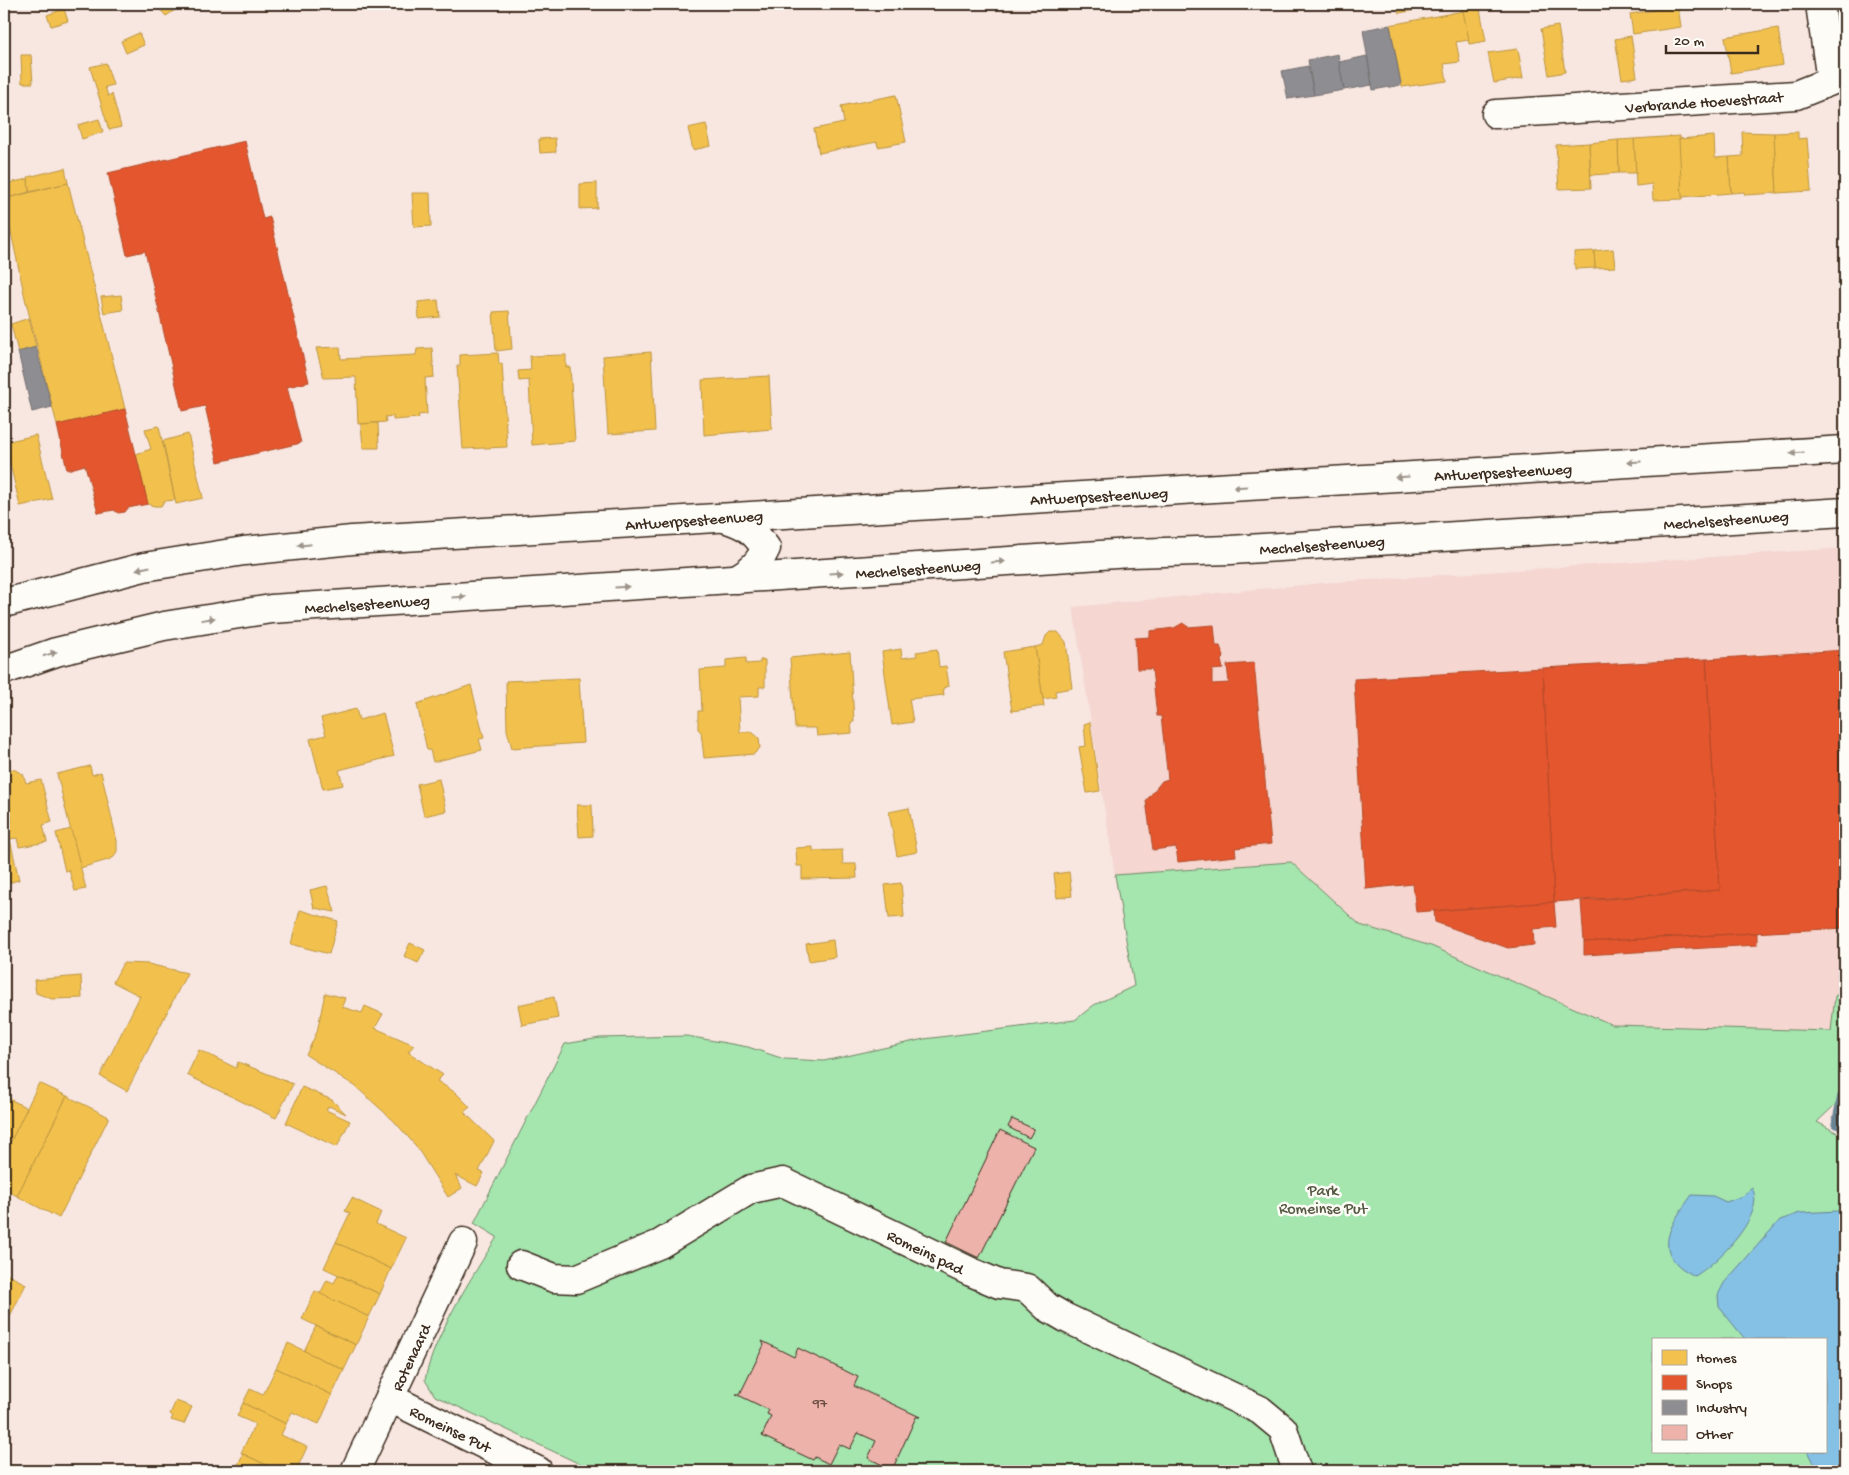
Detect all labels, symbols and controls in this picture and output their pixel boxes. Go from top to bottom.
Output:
scale bar [1666,22,1759,54]
text: 20 m [1674,33,1704,51]
street label: Verbrande Hoevestraat [1624,89,1785,120]
one-way arrow [1788,449,1804,457]
one-way arrow [1626,459,1642,467]
street label: Antwerpsesteenweg [1434,461,1573,488]
one-way arrow [1394,473,1410,481]
one-way arrow [1232,483,1248,491]
street label: Antwerpsesteenweg [1030,485,1169,512]
street label: Antwerpsesteenweg [625,508,764,537]
street label: Mechelsesteenweg [1663,509,1790,536]
street label: Mechelsesteenweg [1259,534,1386,561]
one-way arrow [295,541,311,549]
street label: Mechelsesteenweg [855,558,982,585]
one-way arrow [991,558,1007,566]
one-way arrow [134,564,150,572]
one-way arrow [828,569,844,577]
one-way arrow [614,583,630,591]
street label: Mechelsesteenweg [304,593,431,620]
one-way arrow [452,593,468,601]
one-way arrow [201,615,217,623]
one-way arrow [43,650,58,658]
park label: Park Romeinse Put [1279,1183,1369,1220]
street label: Romeins pad [883,1227,967,1282]
street label: Rotenaard [389,1320,438,1395]
legend [1652,1338,1826,1452]
text: Homes [1696,1350,1737,1368]
text: Shops [1696,1376,1732,1394]
house number: 97 [812,1396,828,1413]
text: Industry [1696,1400,1748,1418]
street label: Romeinse Put [406,1403,495,1460]
text: Other [1696,1426,1734,1444]

